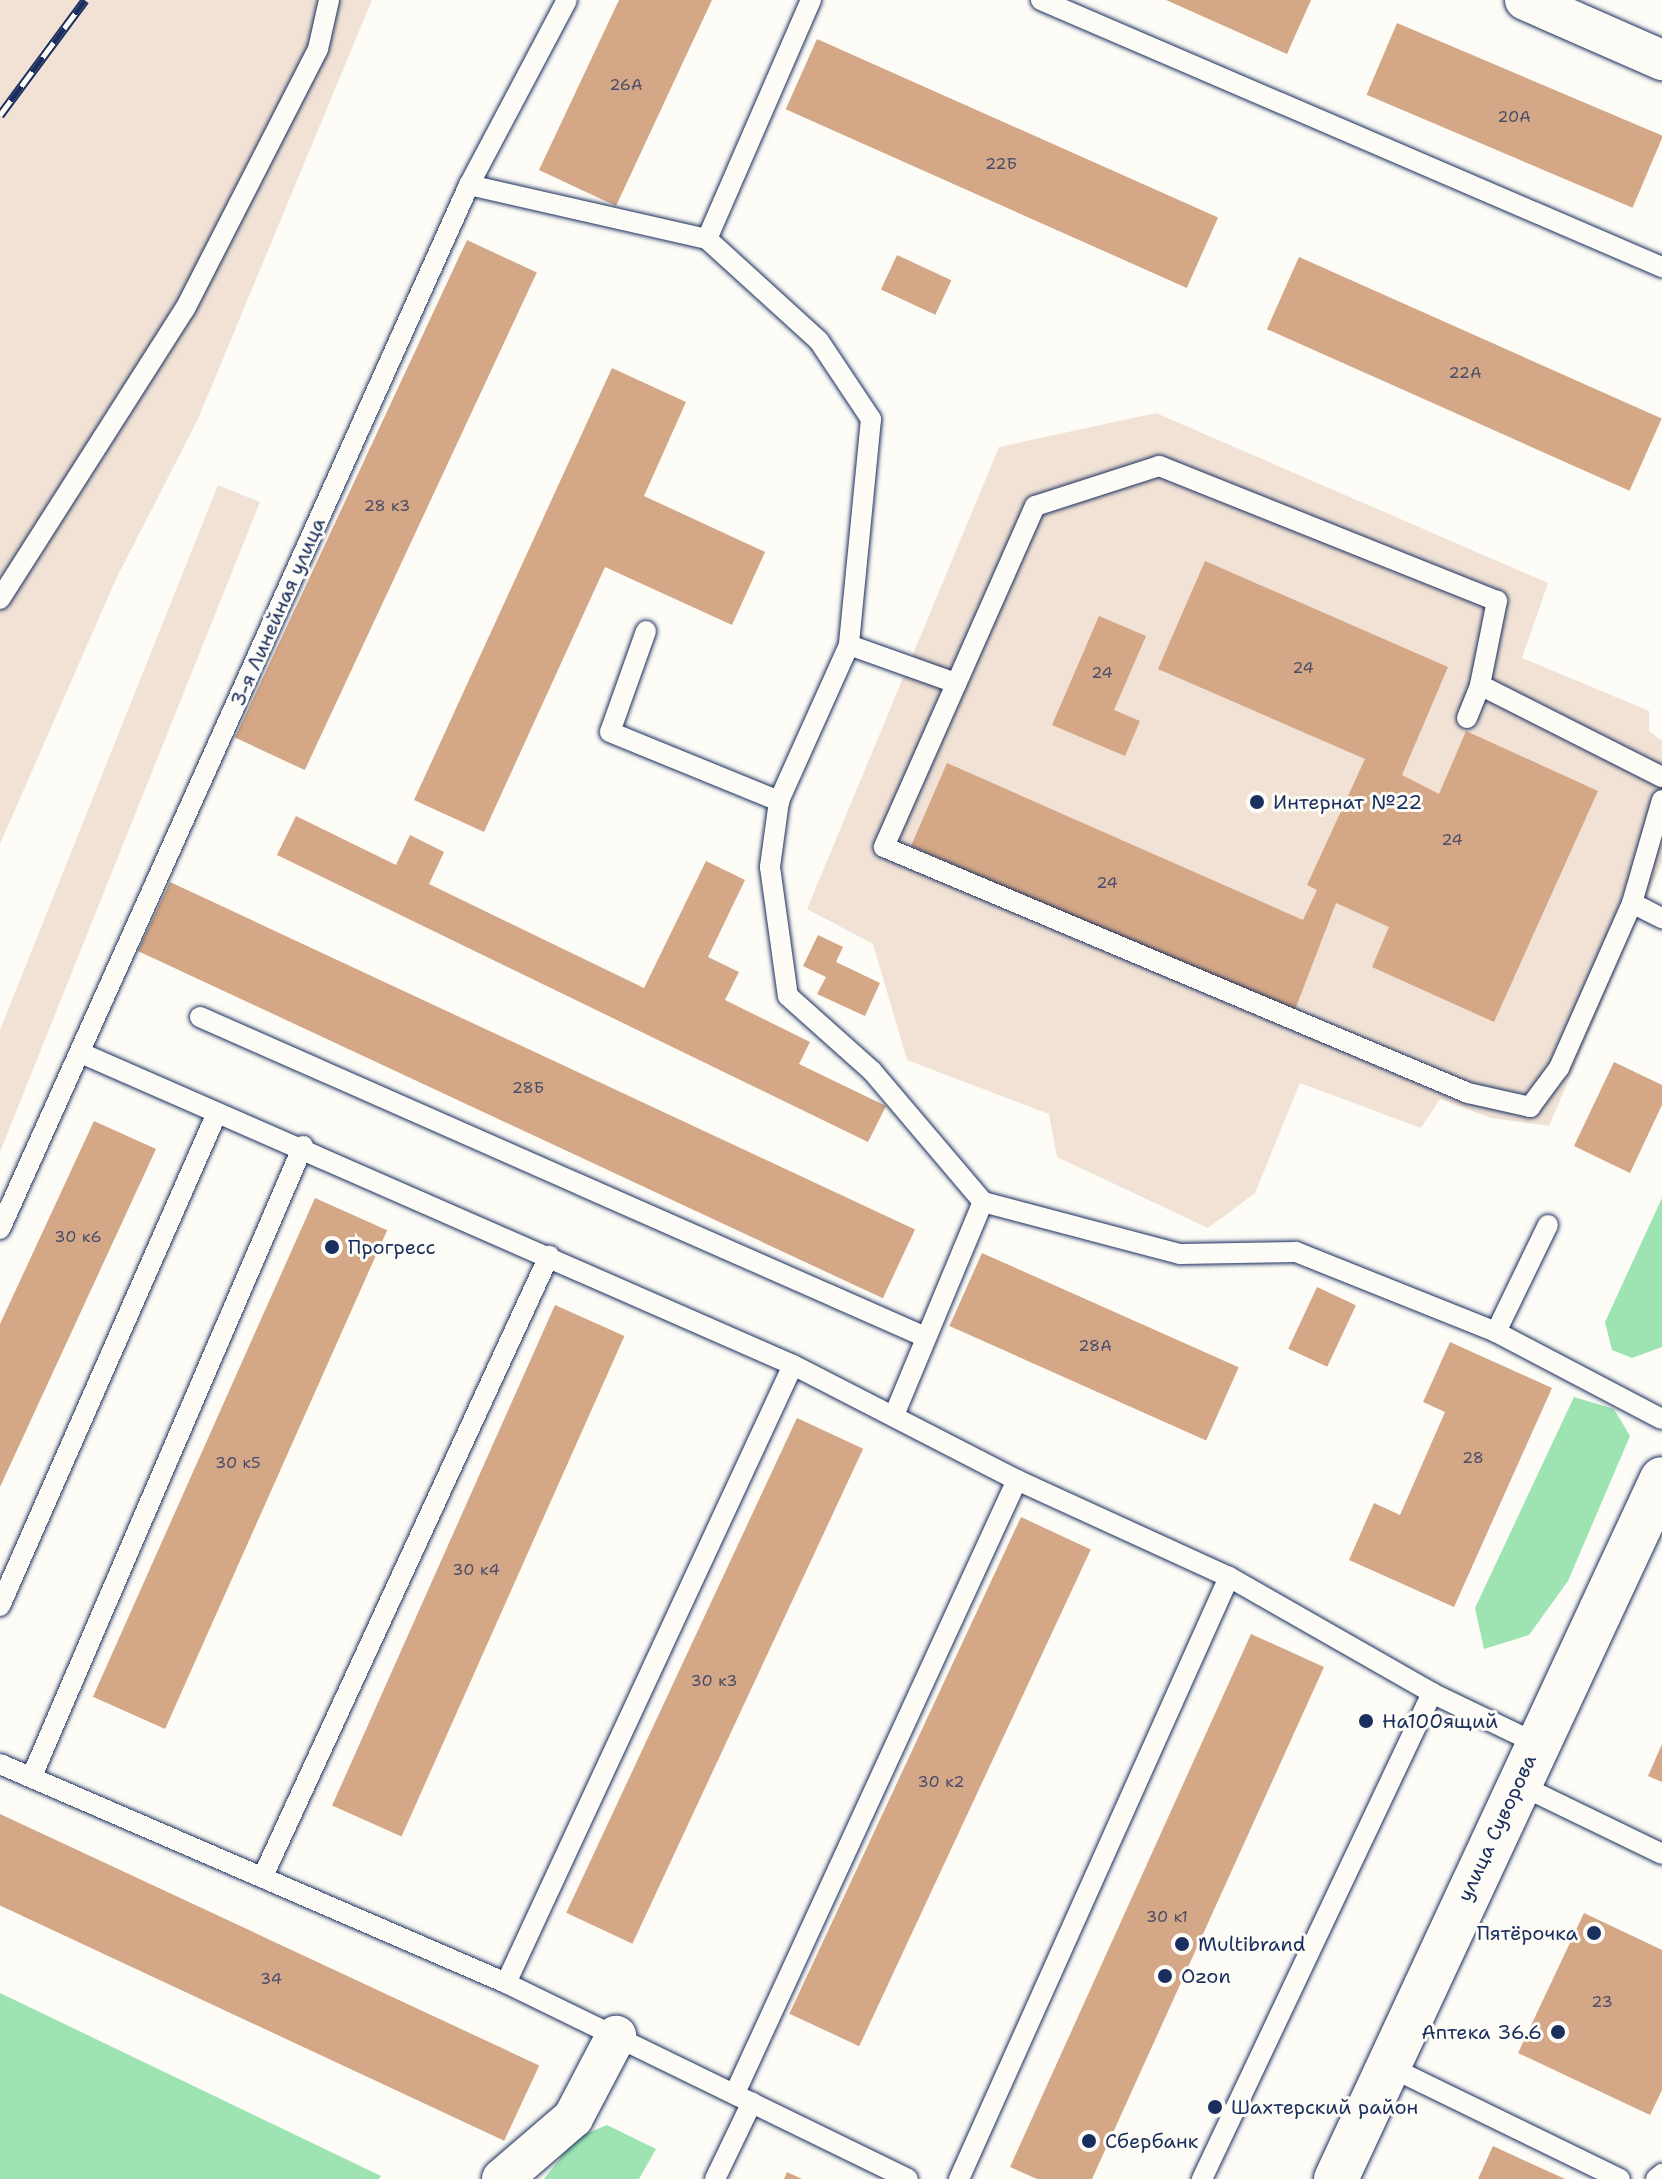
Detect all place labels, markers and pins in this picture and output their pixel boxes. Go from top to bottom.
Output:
place label: Интернат №22 [1273,790,1422,814]
marker: Интернат №22 [1248,793,1266,811]
place label: Прогресс [348,1235,436,1259]
marker: Прогресс [323,1238,341,1256]
place label: На100ящий [1382,1709,1498,1733]
marker: На100ящий [1357,1712,1375,1730]
place label: Пятёрочка [1477,1921,1578,1945]
marker: Пятёрочка [1585,1924,1603,1942]
place label: Multibrand [1198,1932,1305,1956]
marker: Multibrand [1173,1935,1191,1953]
place label: Ozon [1181,1964,1231,1988]
marker: Ozon [1156,1967,1174,1985]
place label: Аптека 36.6 [1421,2020,1542,2044]
marker: Аптека 36.6 [1549,2023,1567,2041]
place label: Шахтерский район [1231,2095,1418,2119]
marker: Шахтерский район [1206,2098,1224,2116]
place label: Сбербанк [1105,2129,1198,2153]
marker: Сбербанк [1080,2132,1098,2150]

